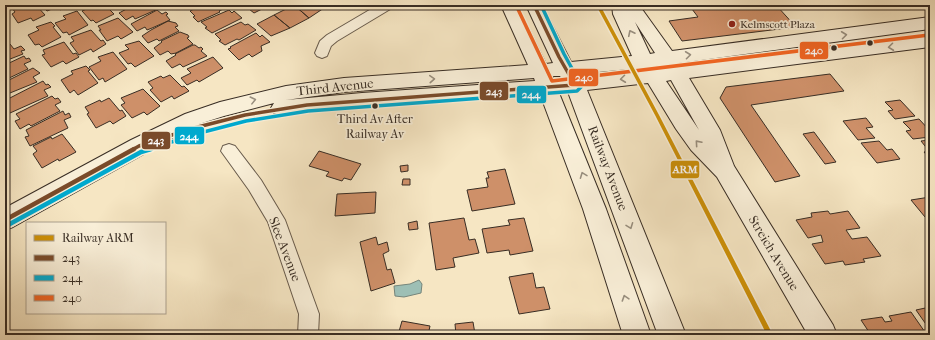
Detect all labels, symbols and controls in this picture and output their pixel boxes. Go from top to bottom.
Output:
place label: Kelmscott Plaza [740,18,816,31]
marker: Kelmscott Plaza [727,19,737,29]
one-way arrow [628,30,636,37]
one-way arrow [841,31,847,40]
unlabelled marker [865,38,875,48]
line badge: 240 [799,41,829,60]
one-way arrow [888,42,895,51]
unlabelled marker [829,43,839,53]
text: 240 [805,44,823,57]
one-way arrow [685,51,691,60]
line badge: 240 [568,68,599,87]
text: 240 [575,71,593,84]
street label: Third Avenue [296,75,375,99]
one-way arrow [429,75,435,84]
one-way arrow [620,75,627,84]
line badge: 243 [479,81,509,101]
text: 243 [486,85,503,98]
line badge: 244 [516,85,547,104]
text: 244 [522,88,541,101]
one-way arrow [249,96,256,105]
marker: Third Av After Railway Av [370,101,380,111]
place label: Third Av After Railway Av [337,112,414,141]
street label: Railway Avenue [585,123,631,213]
line badge: 244 [174,126,205,145]
text: 244 [180,130,199,143]
line badge: 243 [141,131,171,150]
text: 243 [148,134,165,147]
one-way arrow [695,140,702,148]
line badge: ARM [670,160,700,179]
text: ARM [671,163,698,176]
one-way arrow [579,172,587,179]
street label: Streich Avenue [746,213,803,294]
street label: Slee Avenue [266,215,304,284]
legend [26,222,166,314]
one-way arrow [626,222,634,229]
text: Railway ARM [62,231,134,245]
text: 243 [62,251,80,265]
text: 244 [62,271,83,285]
text: 240 [62,291,82,305]
one-way arrow [621,295,630,302]

